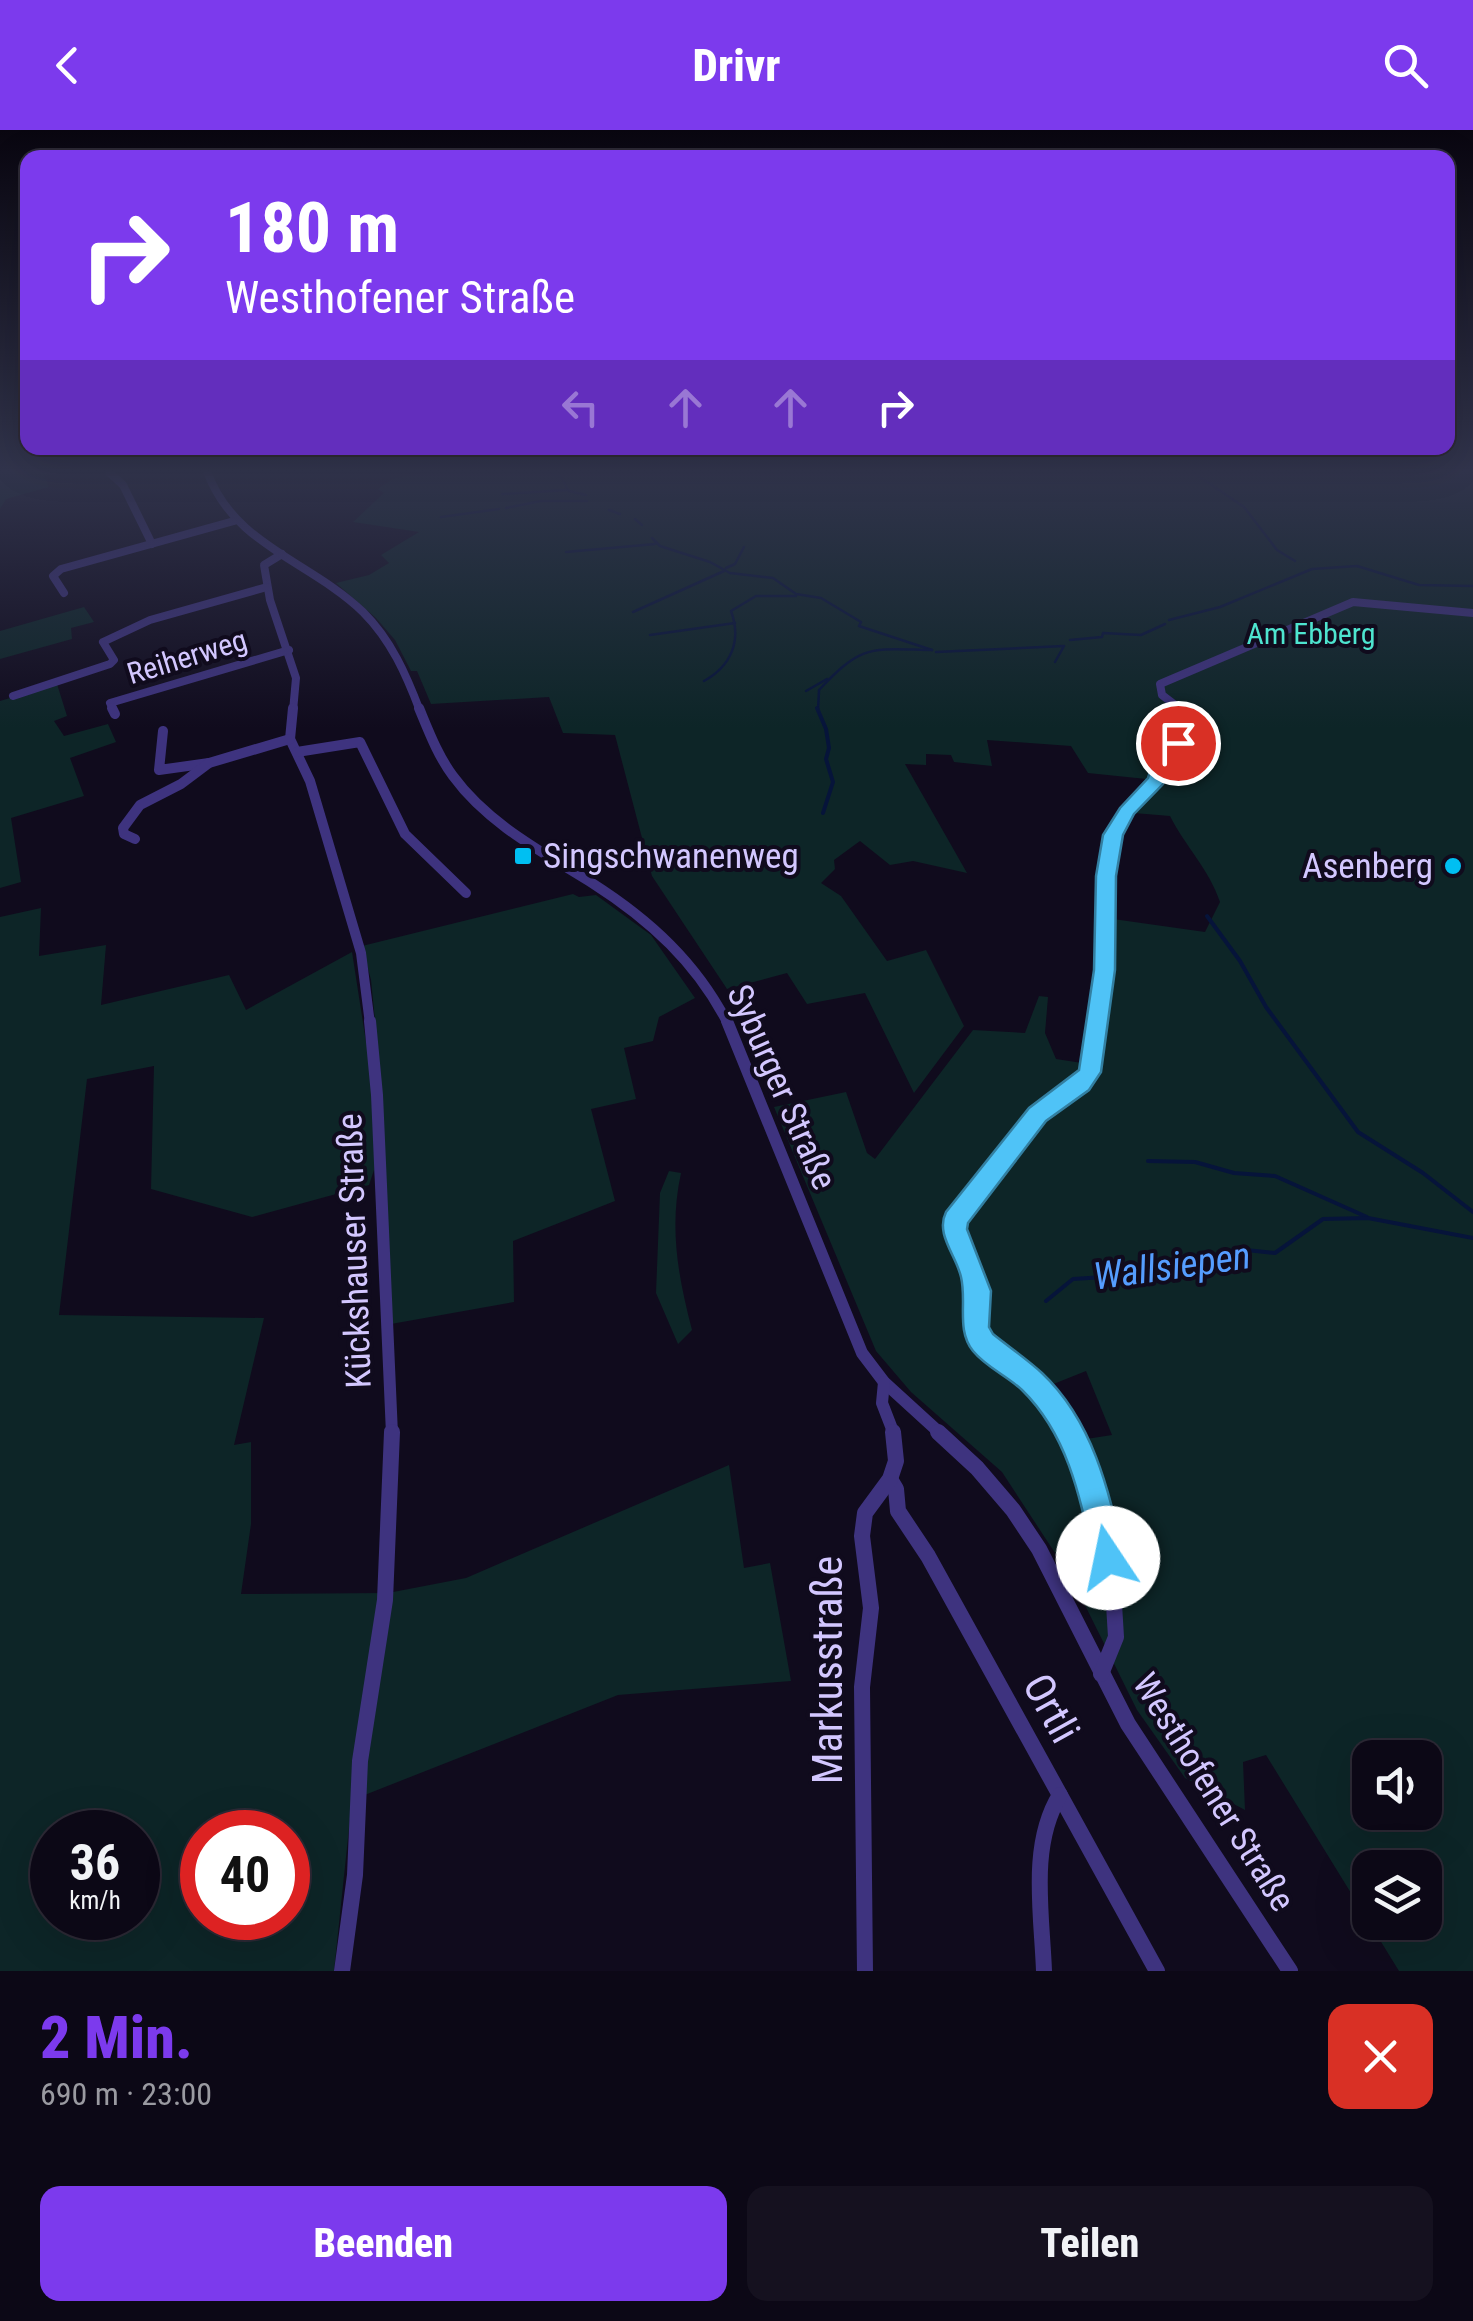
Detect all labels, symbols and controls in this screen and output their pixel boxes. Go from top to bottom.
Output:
icon: back [40,38,95,93]
icon: search [1378,38,1433,93]
text: Drivr [693,39,780,92]
text: 180 m [225,187,399,269]
icon: right [60,190,190,320]
text: Westhofener Straße [225,271,575,324]
icon: left [553,380,608,435]
icon: ahead [658,380,713,435]
icon: ahead [763,380,818,435]
icon: right [868,380,923,435]
park label: Am Ebberg [1247,616,1376,651]
street label: Reiherweg [123,622,251,691]
pin [1136,701,1221,786]
icon: arrive [1151,716,1206,771]
place label: Singschwanenweg [543,836,799,877]
marker: Singschwanenweg [512,845,534,867]
place label: Asenberg [1302,846,1433,887]
marker: Asenberg [1442,855,1464,877]
street label: Syburger Straße [718,979,845,1196]
street label: Kückshauser Straße [329,1113,380,1389]
water label: Wallsiepen [1091,1233,1253,1299]
position arrow [1056,1506,1160,1610]
street label: Markusstraße [803,1556,852,1784]
street label: Ortli [1013,1665,1090,1751]
street label: Westhofener Straße [1124,1666,1303,1919]
map controls [1352,1740,1442,1940]
button: sound [1352,1740,1442,1830]
speed limit sign: 40 [180,1810,310,1940]
text: 36 [70,1834,120,1892]
button: layers [1352,1850,1442,1940]
text: km/h [69,1886,121,1915]
text: 2 Min. [40,2002,193,2073]
button: close [1328,2004,1433,2109]
text: 690 m · 23:00 [40,2075,212,2113]
button: Beenden [40,2186,727,2301]
button: Teilen [747,2186,1433,2301]

